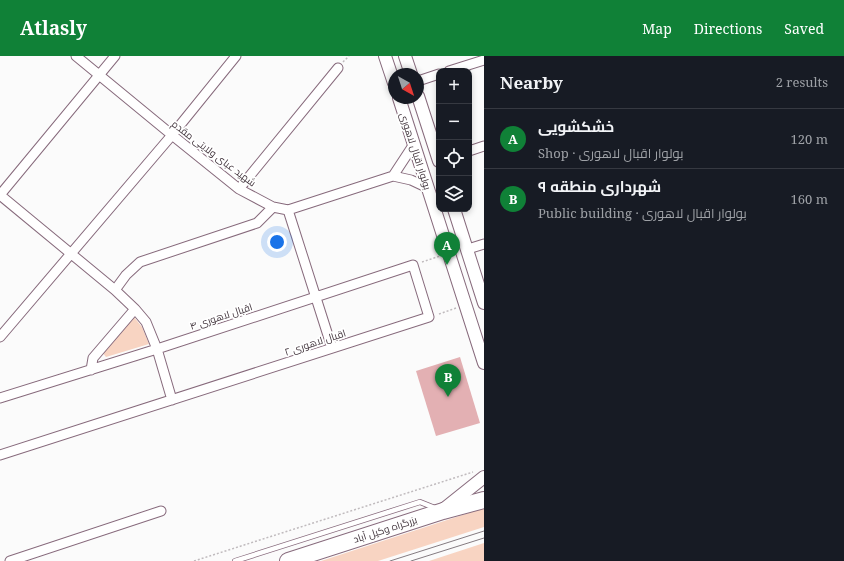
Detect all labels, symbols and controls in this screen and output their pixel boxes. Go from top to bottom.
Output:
text: Atlasly [20,15,87,41]
text: Map [642,19,672,38]
text: Directions [694,19,762,38]
text: Saved [784,19,824,38]
north arrow [388,68,424,104]
map controls [436,68,472,212]
button: + [436,68,472,104]
text: Nearby [500,71,563,94]
text: 2 results [776,73,828,91]
button: − [436,104,472,140]
street label: بولوار اقبال لاهوری [397,111,435,191]
text: خشکشویی [538,116,614,136]
street label: شهید عبای ولایتی مقدم [168,117,259,190]
text: A [508,130,518,148]
text: 120 m [791,130,828,148]
button: locate [436,140,472,176]
text: Shop · بولوار اقبال لاهوری [538,144,684,162]
button: layers [436,176,472,212]
text: شهرداری منطقه ۹ [538,176,661,196]
text: B [509,190,517,208]
text: 160 m [791,190,828,208]
text: Public building · بولوار اقبال لاهوری [538,204,747,222]
your location [267,232,287,252]
pin: A [434,232,460,265]
street label: اقبال لاهوری ۴ [188,299,254,333]
street label: اقبال لاهوری ۲ [283,326,347,358]
pin: B [435,364,461,397]
street label: بزرگراه وکیل آباد [351,512,419,546]

